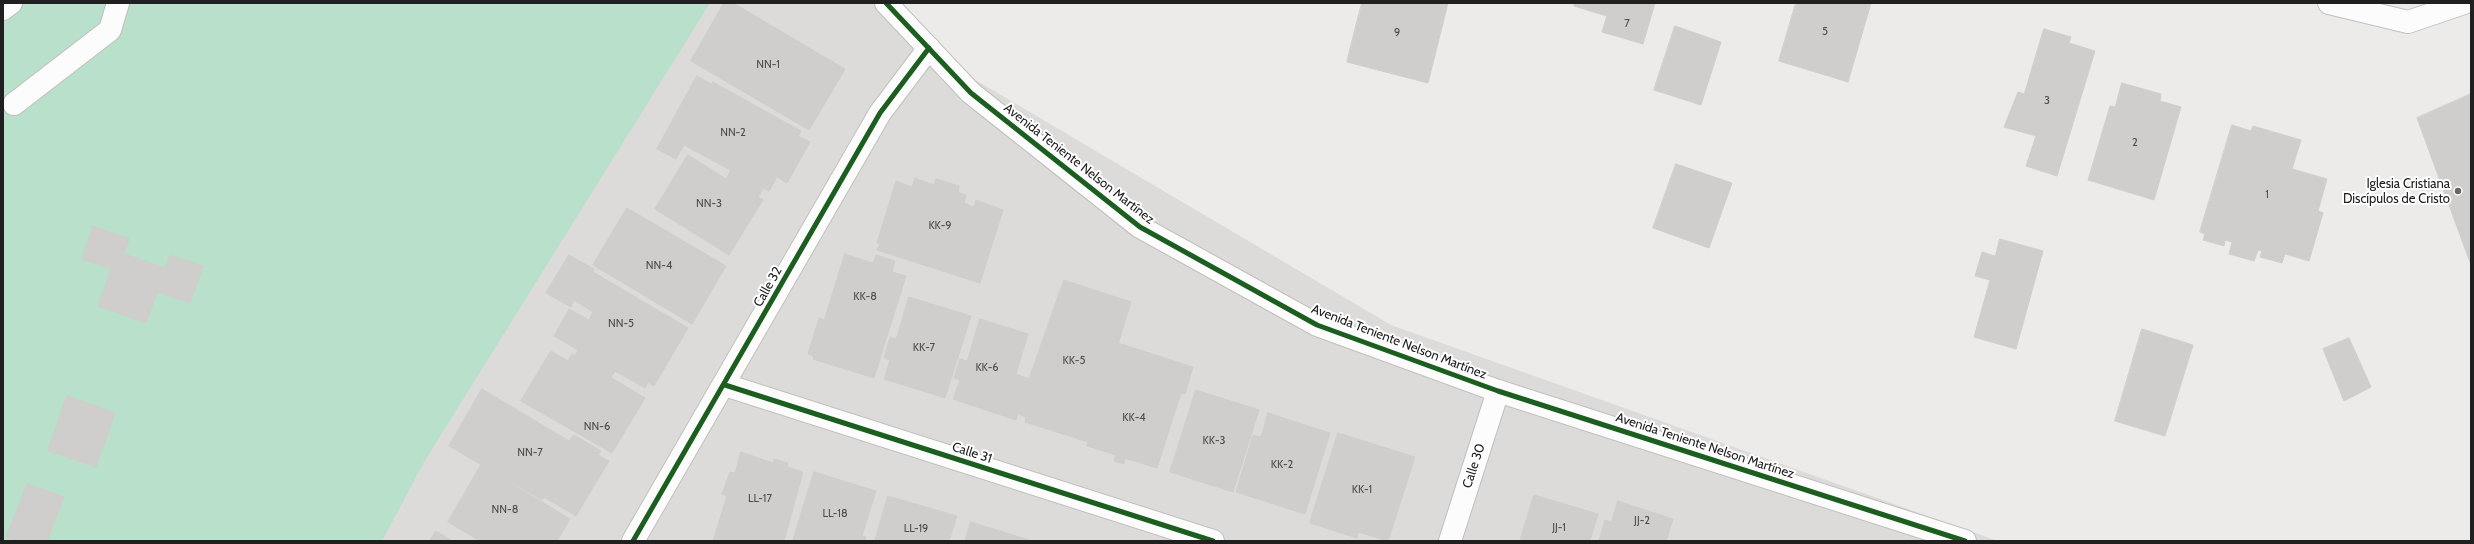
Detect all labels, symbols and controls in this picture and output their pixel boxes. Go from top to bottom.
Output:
house number: 7 [1624,17,1630,31]
house number: 5 [1822,25,1828,39]
house number: 9 [1394,26,1400,40]
house number: NN-1 [756,58,780,72]
house number: 3 [2044,94,2050,108]
street label: Avenida Teniente Nelson Martínez [1001,100,1157,228]
house number: NN-2 [720,126,746,140]
house number: 2 [2132,136,2138,150]
place label: Iglesia Cristiana Discípulos de Cristo [2343,176,2450,207]
marker: Iglesia Cristiana Discípulos de Cristo [2453,186,2463,196]
house number: 1 [2265,188,2269,202]
house number: NN-3 [696,197,722,211]
house number: KK-9 [928,219,952,233]
house number: NN-4 [646,259,672,273]
street label: Calle 32 [750,264,786,310]
house number: KK-8 [853,290,877,304]
street label: Avenida Teniente Nelson Martínez [1309,301,1489,383]
house number: NN-5 [608,317,634,331]
house number: KK-7 [913,341,935,355]
house number: KK-5 [1063,354,1085,368]
house number: KK-6 [975,361,999,375]
street label: Avenida Teniente Nelson Martínez [1614,410,1796,482]
house number: KK-4 [1122,411,1146,425]
house number: NN-6 [584,420,610,434]
house number: KK-3 [1203,434,1225,448]
street label: Calle 31 [950,439,994,467]
street label: Calle 30 [1459,442,1489,490]
house number: NN-7 [517,446,543,460]
house number: KK-2 [1271,458,1293,472]
house number: KK-1 [1352,483,1372,497]
house number: LL-17 [748,492,772,506]
house number: NN-8 [492,503,518,517]
house number: LL-18 [822,507,848,521]
house number: JJ-2 [1634,514,1650,528]
house number: JJ-1 [1552,521,1566,535]
house number: LL-19 [904,522,928,536]

